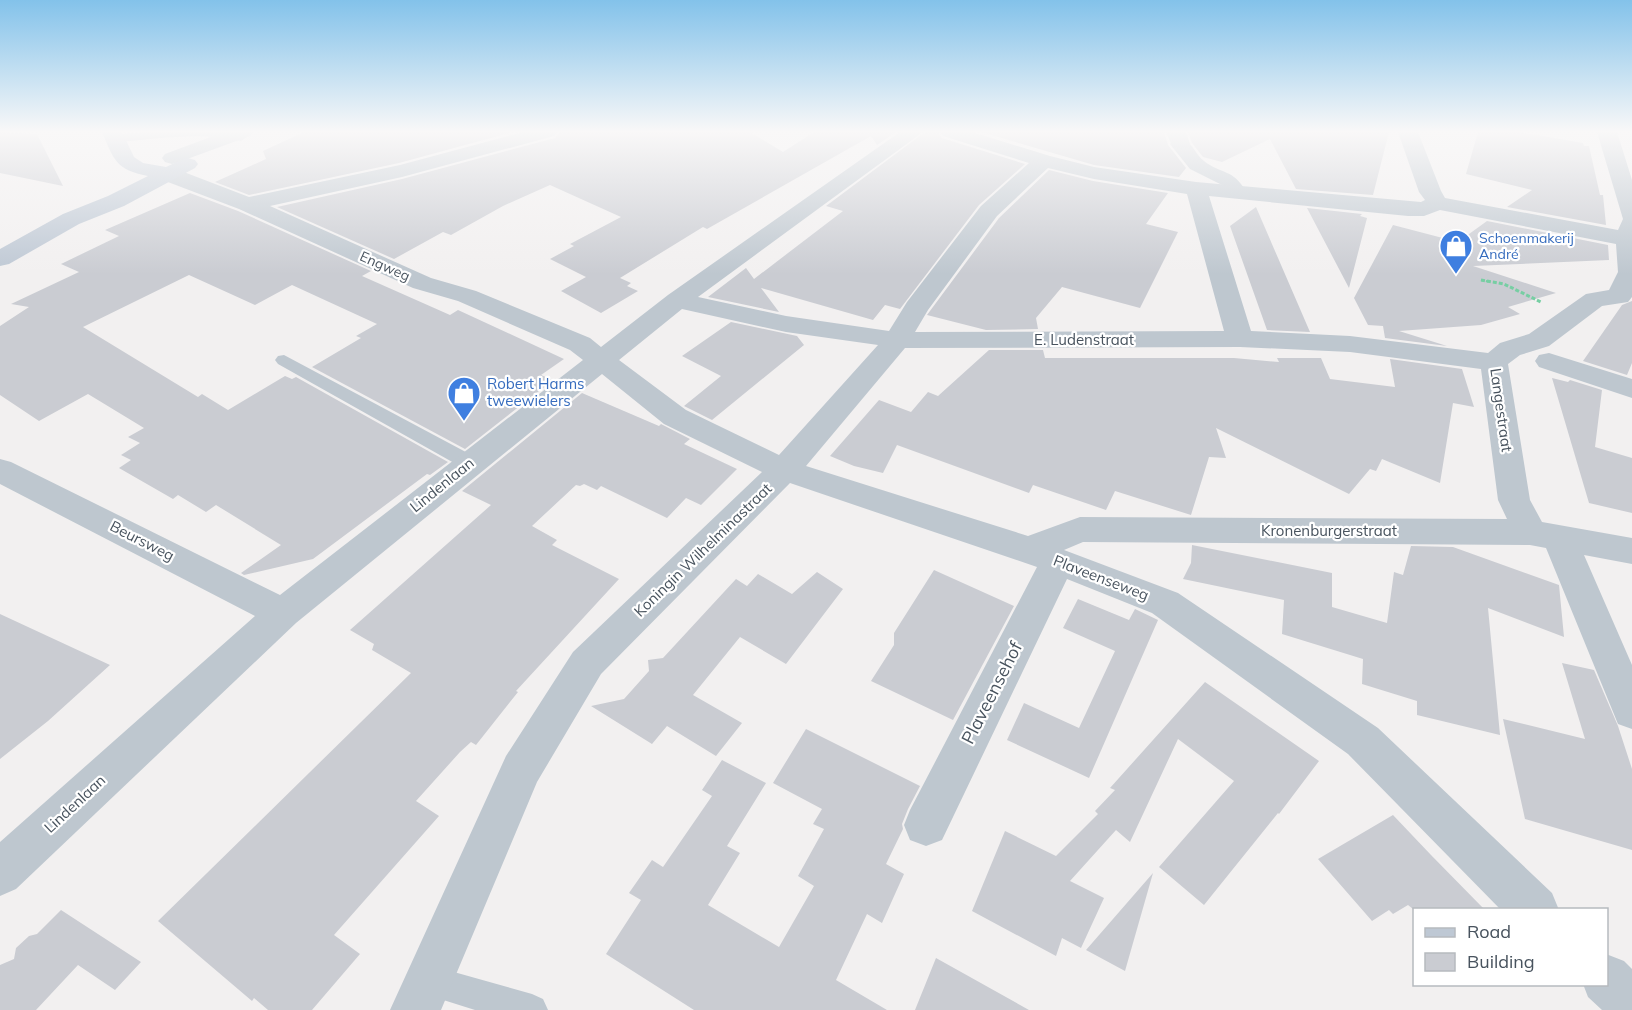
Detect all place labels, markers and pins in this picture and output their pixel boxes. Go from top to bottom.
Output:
shop icon: Schoenmakerij André [1438,228,1474,275]
place label: Schoenmakerij André [1479,229,1574,263]
place label: Robert Harms tweewielers [487,374,585,410]
shop icon: Robert Harms tweewielers [446,375,482,422]

